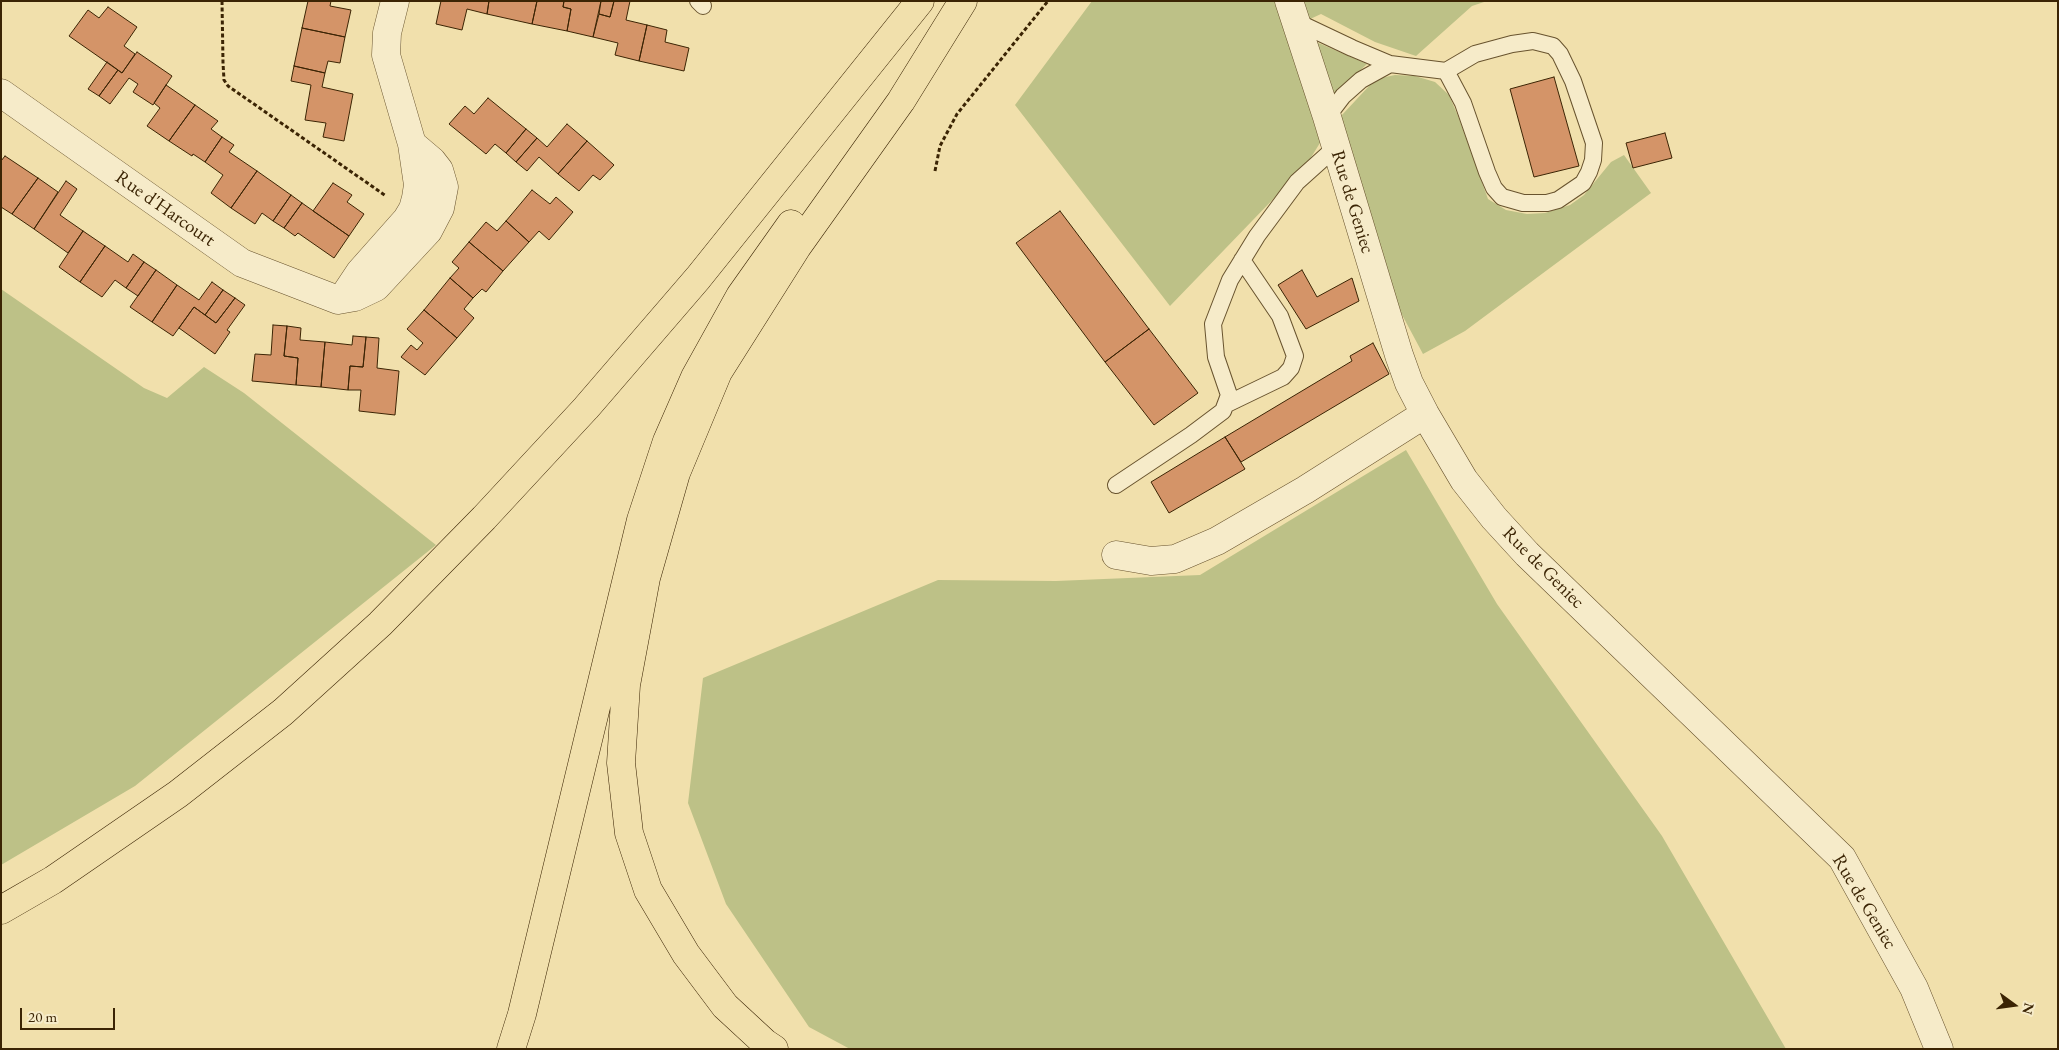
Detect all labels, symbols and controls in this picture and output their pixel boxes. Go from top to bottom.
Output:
street label: Rue de Geniec [1326,148,1378,256]
street label: Rue d'Harcourt [111,166,219,252]
street label: Rue de Geniec [1497,522,1589,614]
street label: Rue de Geniec [1827,850,1901,954]
north arrow [1989,980,2039,1030]
scale bar [22,998,118,1030]
text: N [2018,1001,2039,1016]
text: 20 m [28,1007,57,1026]

